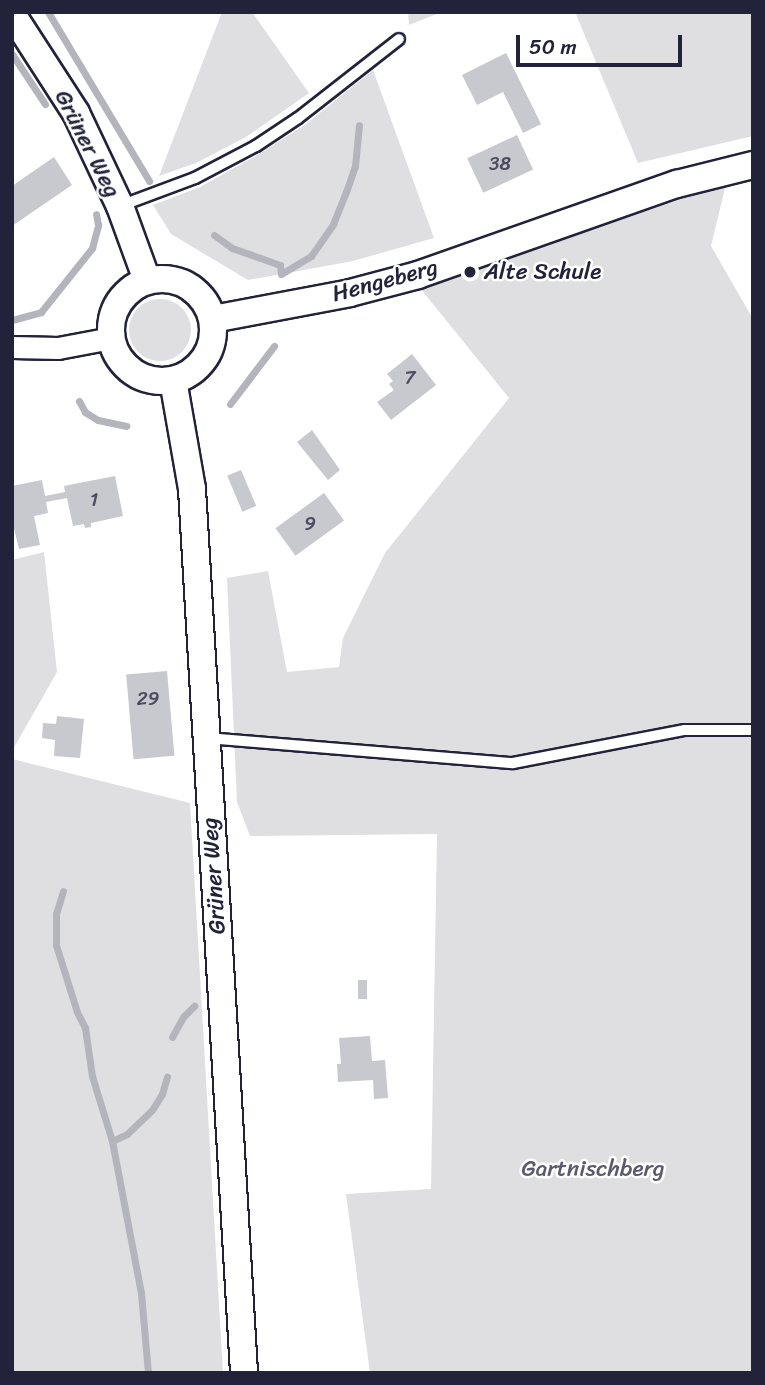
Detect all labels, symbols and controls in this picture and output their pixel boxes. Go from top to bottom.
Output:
scale bar [520,21,686,65]
text: 50 m [529,28,577,66]
street label: Grüner Weg [48,86,126,202]
house number: 38 [489,153,511,175]
street label: Hengeberg [329,254,441,308]
place label: Alte Schule [484,258,602,286]
marker: Alte Schule [462,264,478,280]
house number: 7 [405,367,415,389]
house number: 1 [90,489,98,511]
house number: 9 [304,513,316,535]
house number: 29 [137,688,159,710]
street label: Grüner Weg [196,817,232,935]
park label: Gartnischberg [521,1155,665,1183]

